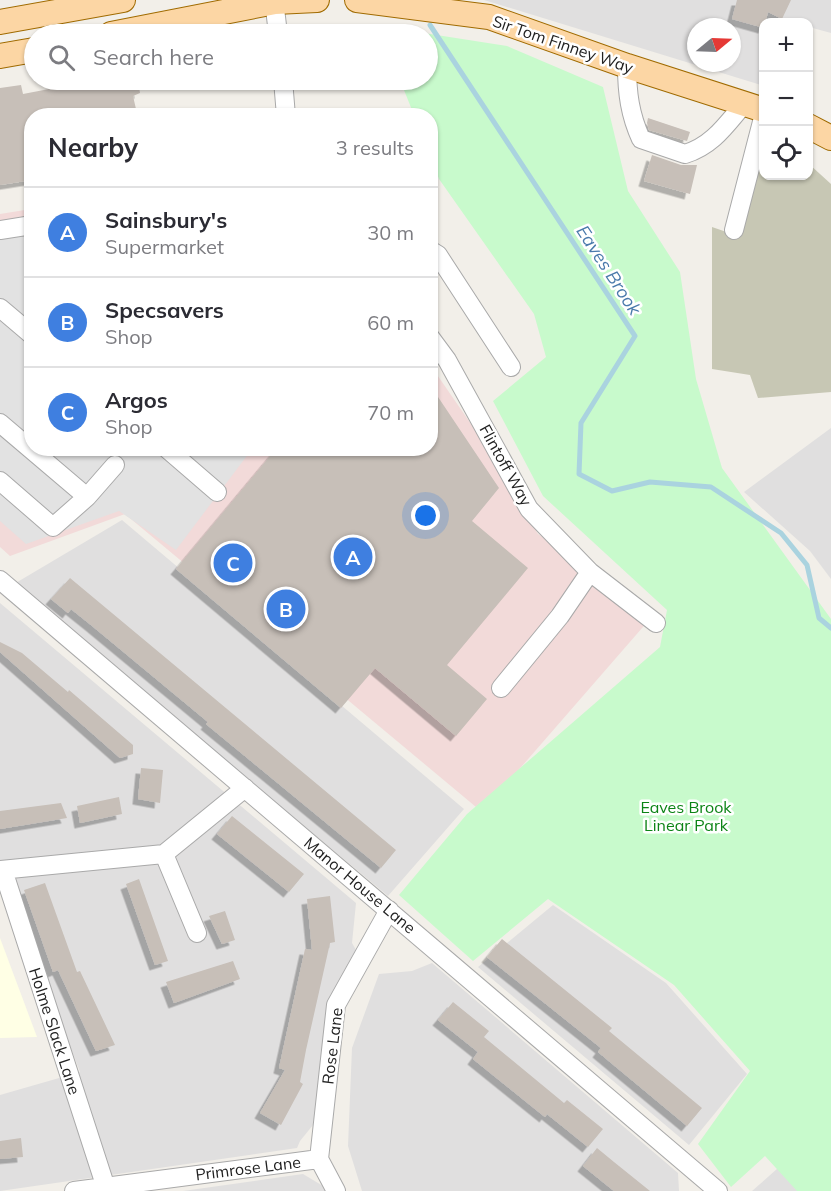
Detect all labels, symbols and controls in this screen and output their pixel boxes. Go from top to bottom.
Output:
street label: Sir Tom Finney Way [490,11,636,78]
north arrow [687,18,741,72]
map controls [759,18,813,180]
button: + [759,18,813,72]
search box [24,24,438,90]
icon: search [45,41,78,74]
text: Search here [93,43,214,71]
button: − [759,72,813,126]
button: locate [759,126,813,180]
text: Nearby [48,131,138,164]
text: 3 results [336,135,414,160]
text: Sainsbury's [105,206,227,234]
text: A [60,220,75,245]
text: 30 m [367,220,414,245]
water label: Eaves Brook [571,221,647,320]
text: Supermarket [105,234,224,259]
text: Specsavers [105,296,224,324]
text: B [61,310,74,335]
text: 60 m [367,310,414,335]
text: Shop [105,324,153,349]
text: Argos [105,386,168,414]
text: C [61,400,74,425]
text: 70 m [367,400,414,425]
text: Shop [105,414,153,439]
street label: Flintoff Way [475,421,537,510]
your location [411,501,440,530]
pin: A [334,534,372,580]
pin: C [214,540,252,586]
pin: B [266,586,306,632]
park label: Eaves Brook Linear Park [640,797,732,835]
street label: Manor House Lane [300,832,420,938]
street label: Holme Slack Lane [25,965,85,1097]
street label: Rose Lane [317,1006,347,1086]
street label: Primrose Lane [194,1152,302,1184]

